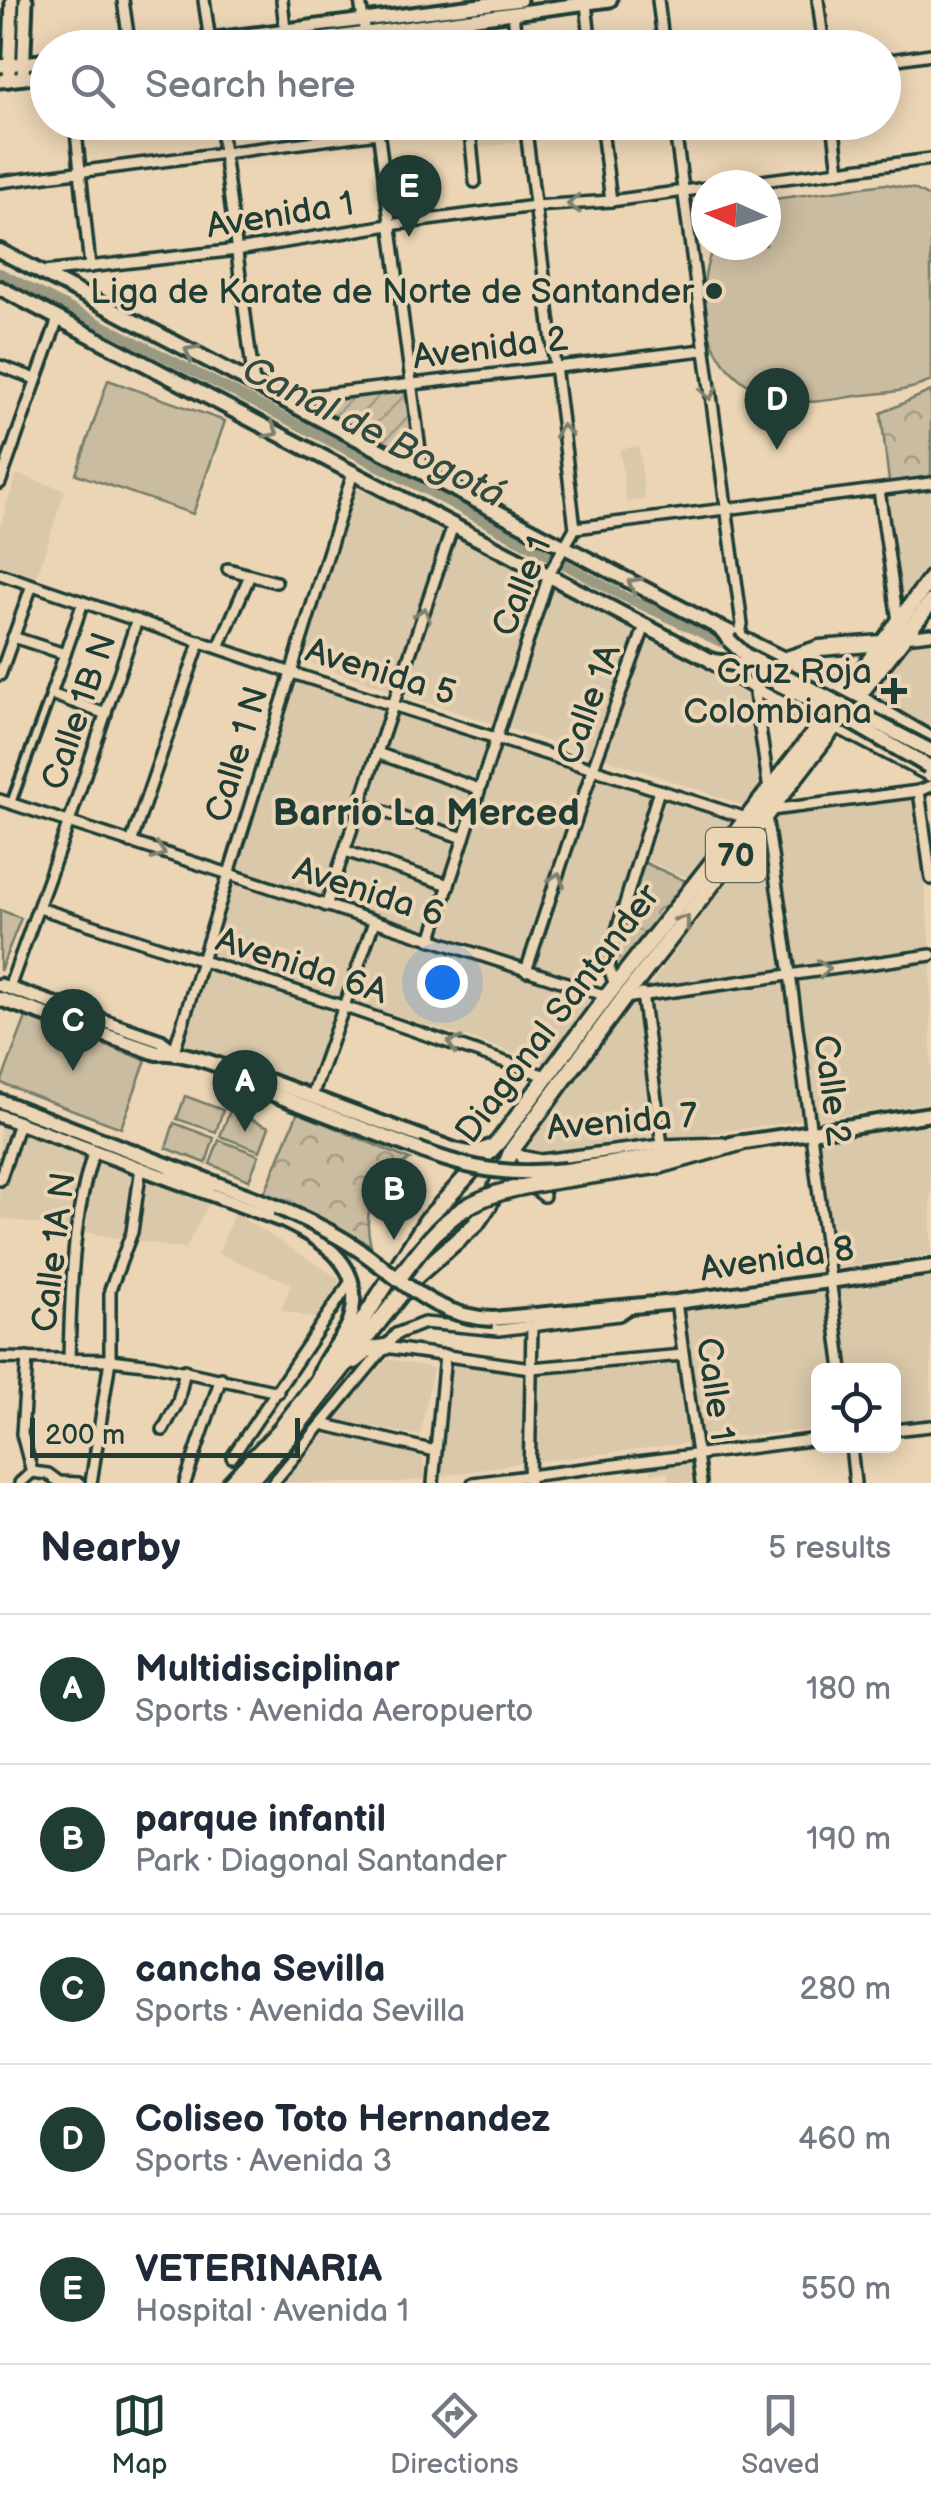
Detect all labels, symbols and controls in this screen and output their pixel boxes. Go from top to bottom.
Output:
search box [30,30,901,140]
icon: search [65,58,120,113]
text: Search here [145,63,356,108]
pin: E [376,154,442,237]
north arrow [691,170,781,260]
street label: Avenida 1 [204,183,357,248]
one-way arrow [566,192,582,214]
place label: Liga de Karate de Norte de Santander [90,271,695,314]
marker: Liga de Karate de Norte de Santander [703,280,725,302]
street label: Avenida 2 [410,318,570,379]
one-way arrow [184,344,202,364]
water label: Canal de Bogotá [235,347,512,518]
pin: D [744,368,810,450]
one-way arrow [698,385,719,401]
one-way arrow [262,419,280,438]
one-way arrow [553,423,574,439]
street label: Calle 1 [483,530,562,643]
one-way arrow [627,577,645,596]
one-way arrow [411,607,431,624]
street label: Calle 1B N [32,627,126,796]
street label: Avenida 5 [300,629,461,716]
street label: Calle 1A [548,638,631,771]
place label: Cruz Roja Colombiana [683,651,872,734]
marker: Cruz Roja Colombiana [881,678,907,704]
street label: Calle 1 N [196,681,278,827]
district label: Barrio La Merced [272,791,580,836]
road number: 70 [706,828,766,882]
one-way arrow [150,840,167,860]
street label: Avenida 6 [288,848,449,937]
one-way arrow [545,871,565,888]
street label: Diagonal Santander [447,875,670,1152]
one-way arrow [672,914,690,932]
street label: Avenida 6A [210,919,393,1015]
your location [417,957,468,1008]
one-way arrow [817,959,833,980]
pin: C [40,988,106,1071]
street label: Calle 2 [803,1033,860,1148]
one-way arrow [447,1036,464,1056]
pin: A [212,1050,278,1132]
street label: Avenida 7 [545,1094,699,1151]
pin: B [362,1158,426,1240]
street label: Calle 1A N [23,1170,86,1335]
street label: Avenida 8 [697,1227,857,1292]
street label: Calle 1 [686,1335,743,1444]
map controls [811,1363,901,1453]
button: locate [811,1363,901,1453]
scale bar [30,1413,300,1458]
text: 200 m [45,1419,125,1452]
text: Nearby [40,1523,180,1574]
text: 5 results [768,1529,891,1568]
text: Multidisciplinar [135,1647,400,1692]
text: A [63,1670,82,1709]
text: 180 m [806,1670,891,1709]
text: Sports · Avenida Aeropuerto [135,1692,534,1731]
text: parque infantil [135,1797,386,1842]
text: B [61,1820,84,1859]
text: 190 m [806,1820,891,1859]
text: Park · Diagonal Santander [135,1842,506,1881]
text: cancha Sevilla [135,1947,386,1992]
text: C [61,1970,84,2009]
text: 280 m [800,1970,891,2009]
text: Sports · Avenida Sevilla [135,1992,465,2031]
text: Coliseo Toto Hernandez [135,2097,550,2142]
text: D [61,2120,84,2159]
text: 460 m [798,2120,891,2159]
text: Sports · Avenida 3 [135,2142,392,2181]
text: VETERINARIA [135,2247,382,2292]
text: E [62,2270,83,2309]
text: 550 m [800,2270,891,2309]
text: Hospital · Avenida 1 [135,2292,409,2331]
tab: Map [111,2388,168,2481]
tab: Directions [390,2388,519,2481]
tab: Saved [741,2388,820,2481]

